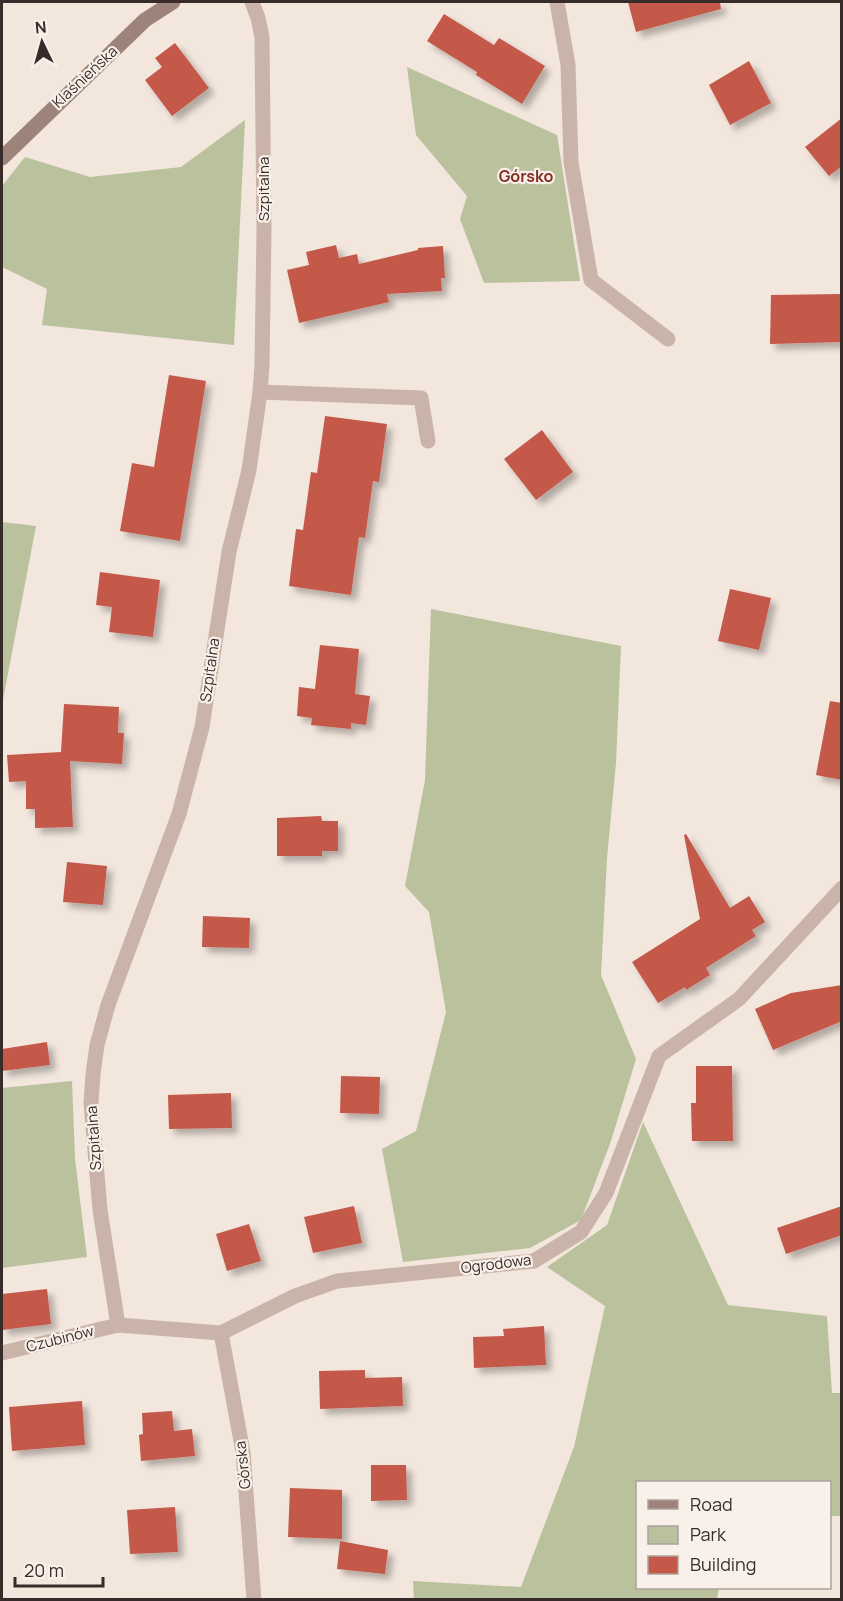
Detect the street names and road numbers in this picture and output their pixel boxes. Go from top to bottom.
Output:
street label: Klaśnieńska [47,41,122,112]
street label: Szpitalna [253,157,274,221]
street label: Szpitalna [195,636,224,703]
street label: Szpitalna [81,1105,106,1171]
street label: Ogrodowa [460,1249,532,1278]
street label: Czubinów [24,1320,96,1357]
street label: Górska [230,1440,255,1490]

